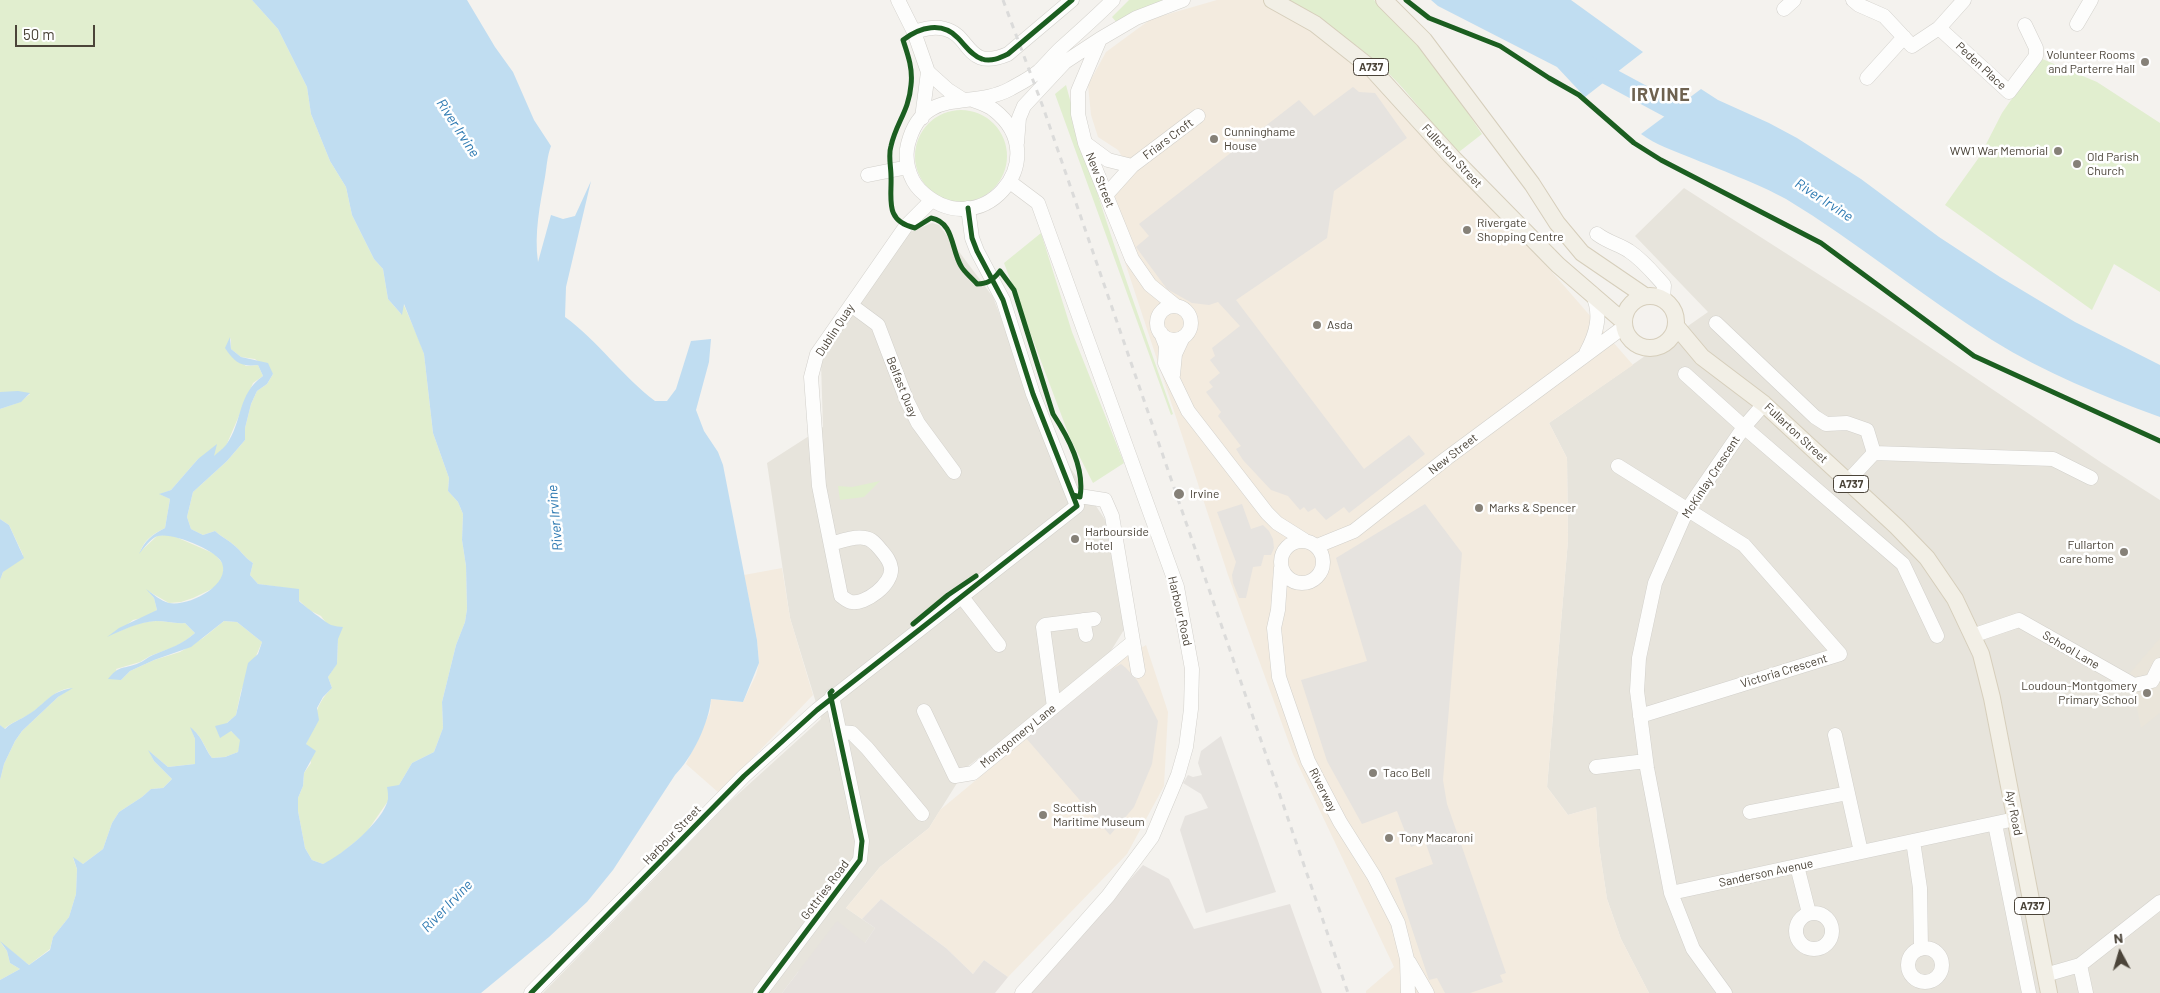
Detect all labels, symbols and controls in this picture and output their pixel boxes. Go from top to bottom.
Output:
scale bar [18,15,98,47]
text: 50 m [23,25,55,43]
street label: Peden Place [1953,39,2009,93]
place label: Volunteer Rooms and Parterre Hall [2046,48,2135,76]
marker: Volunteer Rooms and Parterre Hall [2139,56,2151,68]
road number: A737 [1354,58,1388,76]
district label: IRVINE [1630,84,1692,106]
water label: River Irvine [433,96,483,160]
street label: Friars Croft [1140,115,1196,163]
street label: Fullerton Street [1419,121,1485,191]
place label: Cunninghame House [1224,125,1295,153]
marker: Cunninghame House [1208,133,1220,145]
place label: WW1 War Memorial [1950,144,2048,158]
marker: WW1 War Memorial [2052,145,2064,157]
street label: New Street [1082,150,1118,210]
place label: Old Parish Church [2087,150,2139,178]
marker: Old Parish Church [2071,158,2083,170]
water label: River Irvine [1792,175,1856,225]
place label: Rivergate Shopping Centre [1477,216,1564,244]
marker: Rivergate Shopping Centre [1461,224,1473,236]
street label: Dublin Quay [813,301,857,359]
place label: Asda [1327,318,1353,332]
marker: Asda [1311,319,1323,331]
street label: Belfast Quay [883,354,921,420]
street label: Fullarton Street [1761,400,1831,466]
street label: New Street [1426,430,1480,478]
street label: McKinlay Crescent [1679,433,1743,521]
road number: A737 [1834,476,1868,492]
water label: River Irvine [544,484,566,552]
marker: Irvine [1172,487,1186,501]
place label: Irvine [1190,487,1219,501]
place label: Marks & Spencer [1489,501,1576,515]
marker: Marks & Spencer [1473,502,1485,514]
place label: Harbourside Hotel [1085,525,1149,553]
marker: Harbourside Hotel [1069,533,1081,545]
place label: Fullarton care home [2059,538,2114,566]
marker: Fullarton care home [2118,546,2130,558]
street label: Harbour Road [1165,575,1195,647]
street label: School Lane [2040,628,2102,672]
street label: Victoria Crescent [1739,651,1829,691]
place label: Loudoun-Montgomery Primary School [2021,679,2137,707]
marker: Loudoun-Montgomery Primary School [2141,687,2153,699]
street label: Montgomery Lane [977,701,1059,771]
street label: Riverway [1306,766,1340,814]
place label: Taco Bell [1383,766,1430,780]
marker: Taco Bell [1367,767,1379,779]
street label: Ayr Road [2003,789,2025,837]
place label: Scottish Maritime Museum [1053,801,1145,829]
street label: Harbour Street [640,802,704,868]
marker: Scottish Maritime Museum [1037,809,1049,821]
place label: Tony Macaroni [1399,831,1473,845]
marker: Tony Macaroni [1383,832,1395,844]
street label: Sanderson Avenue [1718,856,1814,890]
street label: Gottries Road [798,857,852,923]
water label: River Irvine [418,876,476,936]
road number: A737 [2014,898,2050,914]
north arrow [2095,928,2145,978]
text: N [2113,929,2124,947]

